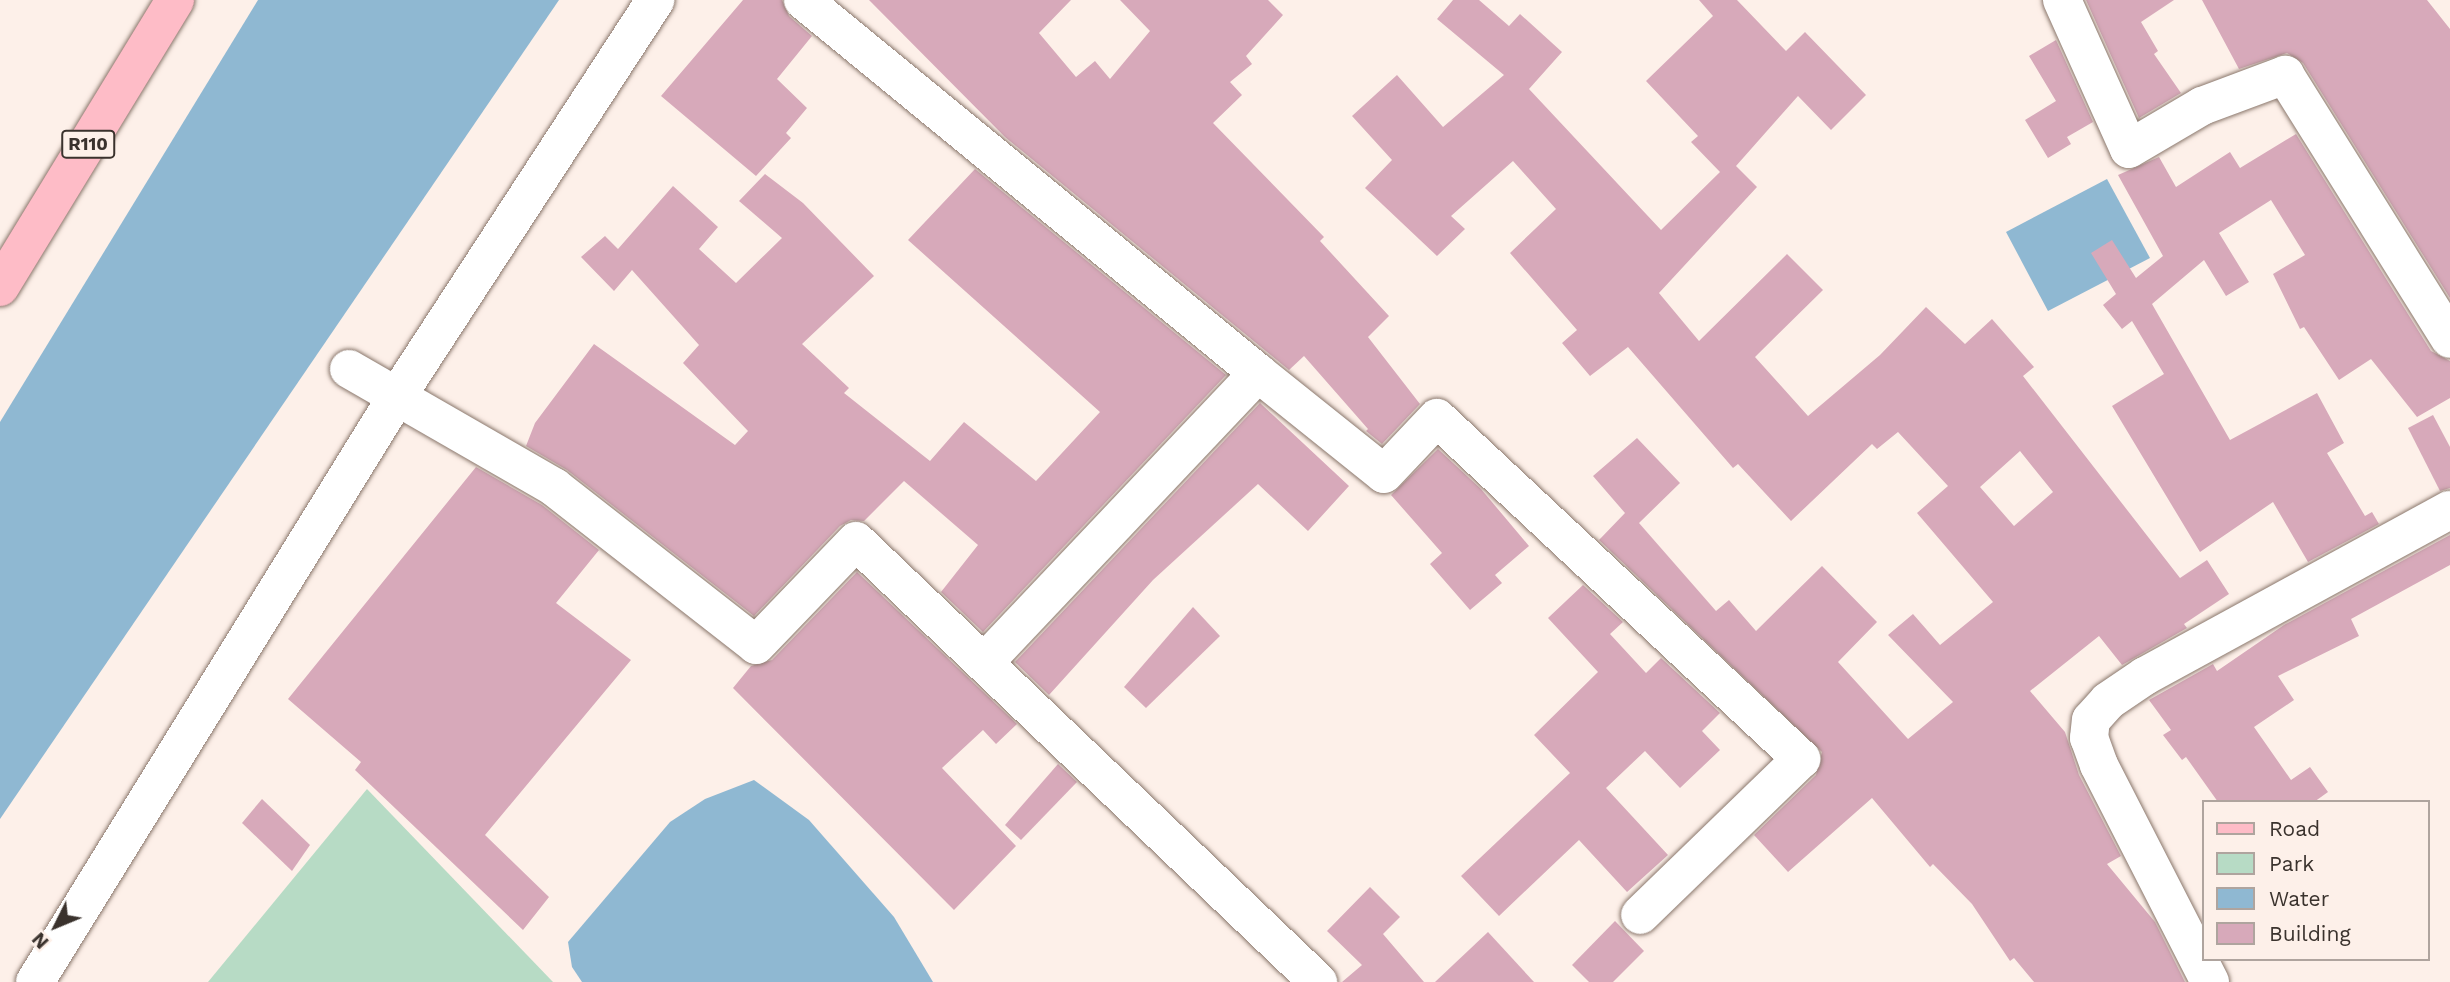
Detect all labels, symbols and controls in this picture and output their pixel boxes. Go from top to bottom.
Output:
road number: R110 [60,130,116,159]
legend [2202,800,2429,961]
text: Road [2269,816,2320,841]
text: Park [2269,851,2314,876]
text: Water [2269,886,2329,911]
north arrow [21,891,91,961]
text: Building [2269,921,2351,946]
text: N [27,928,53,954]

